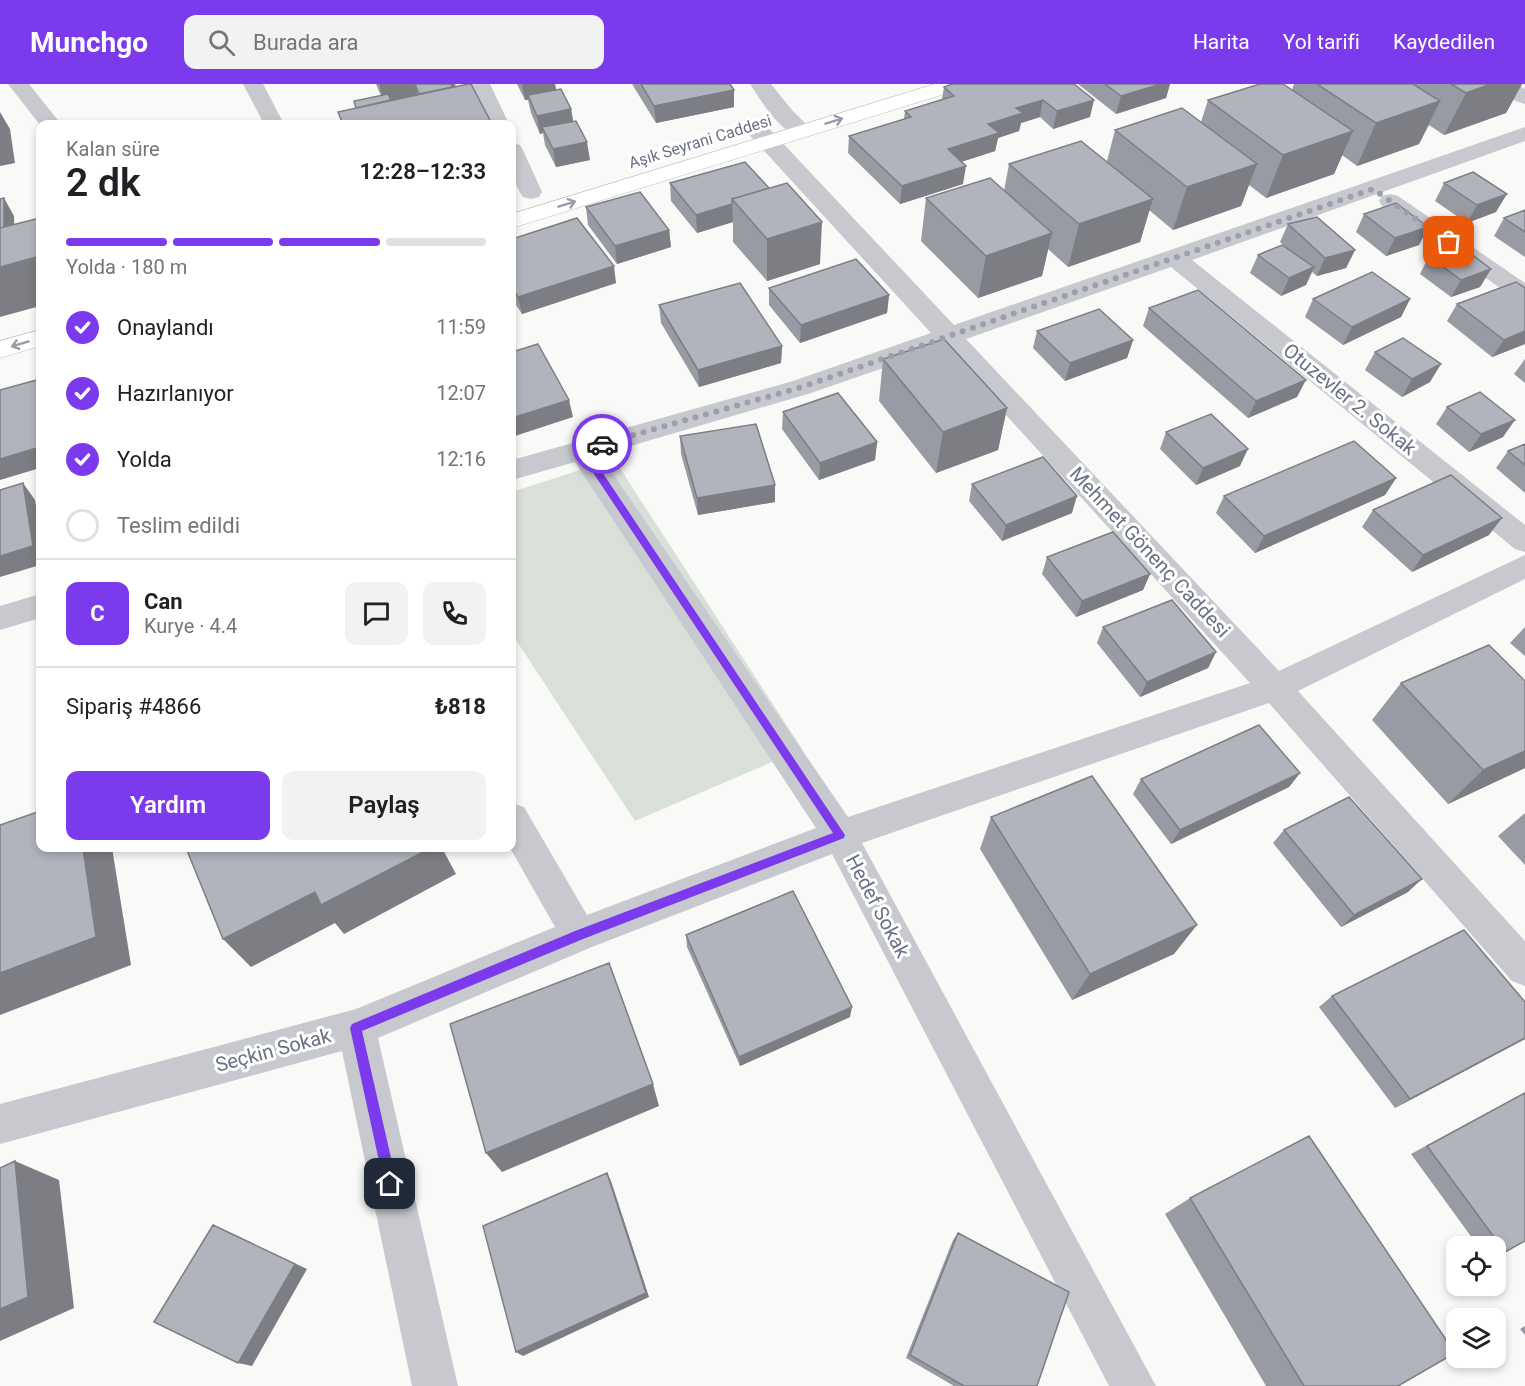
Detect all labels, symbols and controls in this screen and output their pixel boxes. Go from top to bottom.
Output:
search box [184,15,604,69]
text: Munchgo [30,26,148,59]
icon: search [205,26,238,59]
text: Burada ara [253,30,359,55]
text: Harita [1193,30,1250,54]
text: Yol tarifi [1283,30,1360,54]
text: Kaydedilen [1393,30,1495,54]
street label: Aşık Seyrani Caddesi [626,111,774,172]
one-way arrow [824,115,843,126]
text: Kalan süre [66,137,160,161]
text: 12:28–12:33 [359,159,486,184]
text: 2 dk [66,160,141,206]
one-way arrow [557,198,576,209]
pin [1423,216,1474,267]
icon: bag [1432,225,1465,258]
text: Yolda · 180 m [66,255,187,279]
icon: check [66,311,99,344]
text: Onaylandı [117,315,214,340]
text: 11:59 [436,315,486,339]
street label: Otuzevler 2. Sokak [1279,338,1422,461]
one-way arrow [11,339,30,350]
icon: check [66,377,99,410]
text: Hazırlanıyor [117,381,234,406]
text: 12:07 [436,381,486,405]
courier [572,414,632,474]
icon: car [586,428,619,461]
icon: check [66,443,99,476]
text: Yolda [117,447,172,472]
text: 12:16 [436,447,486,471]
street label: Mehmet Gönenç Caddesi [1065,462,1235,642]
text: Teslim edildi [117,513,240,538]
button: chat [345,582,408,645]
button: phone [423,582,486,645]
text: Can [144,589,183,614]
text: C [90,601,105,626]
text: Kurye · 4.4 [144,614,237,638]
text: Sipariş #4866 [66,694,201,719]
text: ₺818 [435,694,486,719]
button: Yardım [66,771,270,840]
button: Paylaş [282,771,486,840]
street label: Hedef Sokak [841,850,916,962]
street label: Seçkin Sokak [213,1023,334,1077]
pin [364,1158,415,1209]
icon: home [373,1167,406,1200]
map controls [1446,1236,1506,1368]
button: locate [1446,1236,1506,1296]
button: layers [1446,1308,1506,1368]

